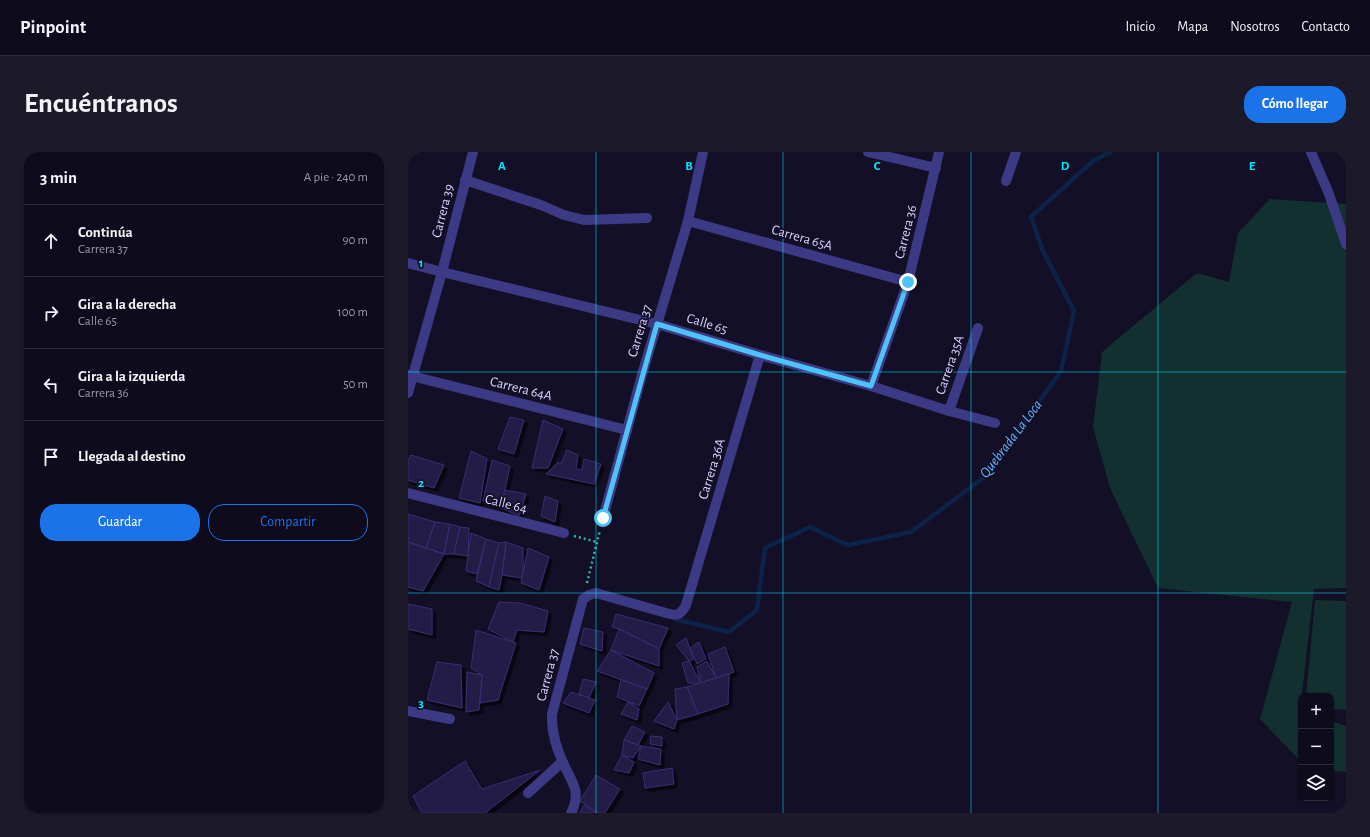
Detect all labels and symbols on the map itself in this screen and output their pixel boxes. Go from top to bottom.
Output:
text: A [498,160,506,173]
text: B [685,160,693,173]
text: C [874,160,881,173]
text: D [1061,160,1070,173]
text: E [1249,160,1256,173]
street label: Carrera 39 [430,183,456,239]
street label: Carrera 36 [893,204,919,260]
street label: Carrera 65A [770,223,834,253]
text: 1 [419,257,423,270]
route end [899,273,917,291]
street label: Carrera 37 [625,303,655,359]
street label: Calle 65 [685,311,729,337]
street label: Carrera 35A [933,333,967,397]
street label: Carrera 64A [488,375,554,403]
water label: Quebrada La Loca [977,397,1045,481]
street label: Carrera 36A [696,437,728,501]
text: 2 [418,477,424,490]
street label: Calle 64 [484,492,529,516]
route start [594,509,612,527]
street label: Carrera 37 [534,647,562,703]
text: 3 [418,697,424,710]

